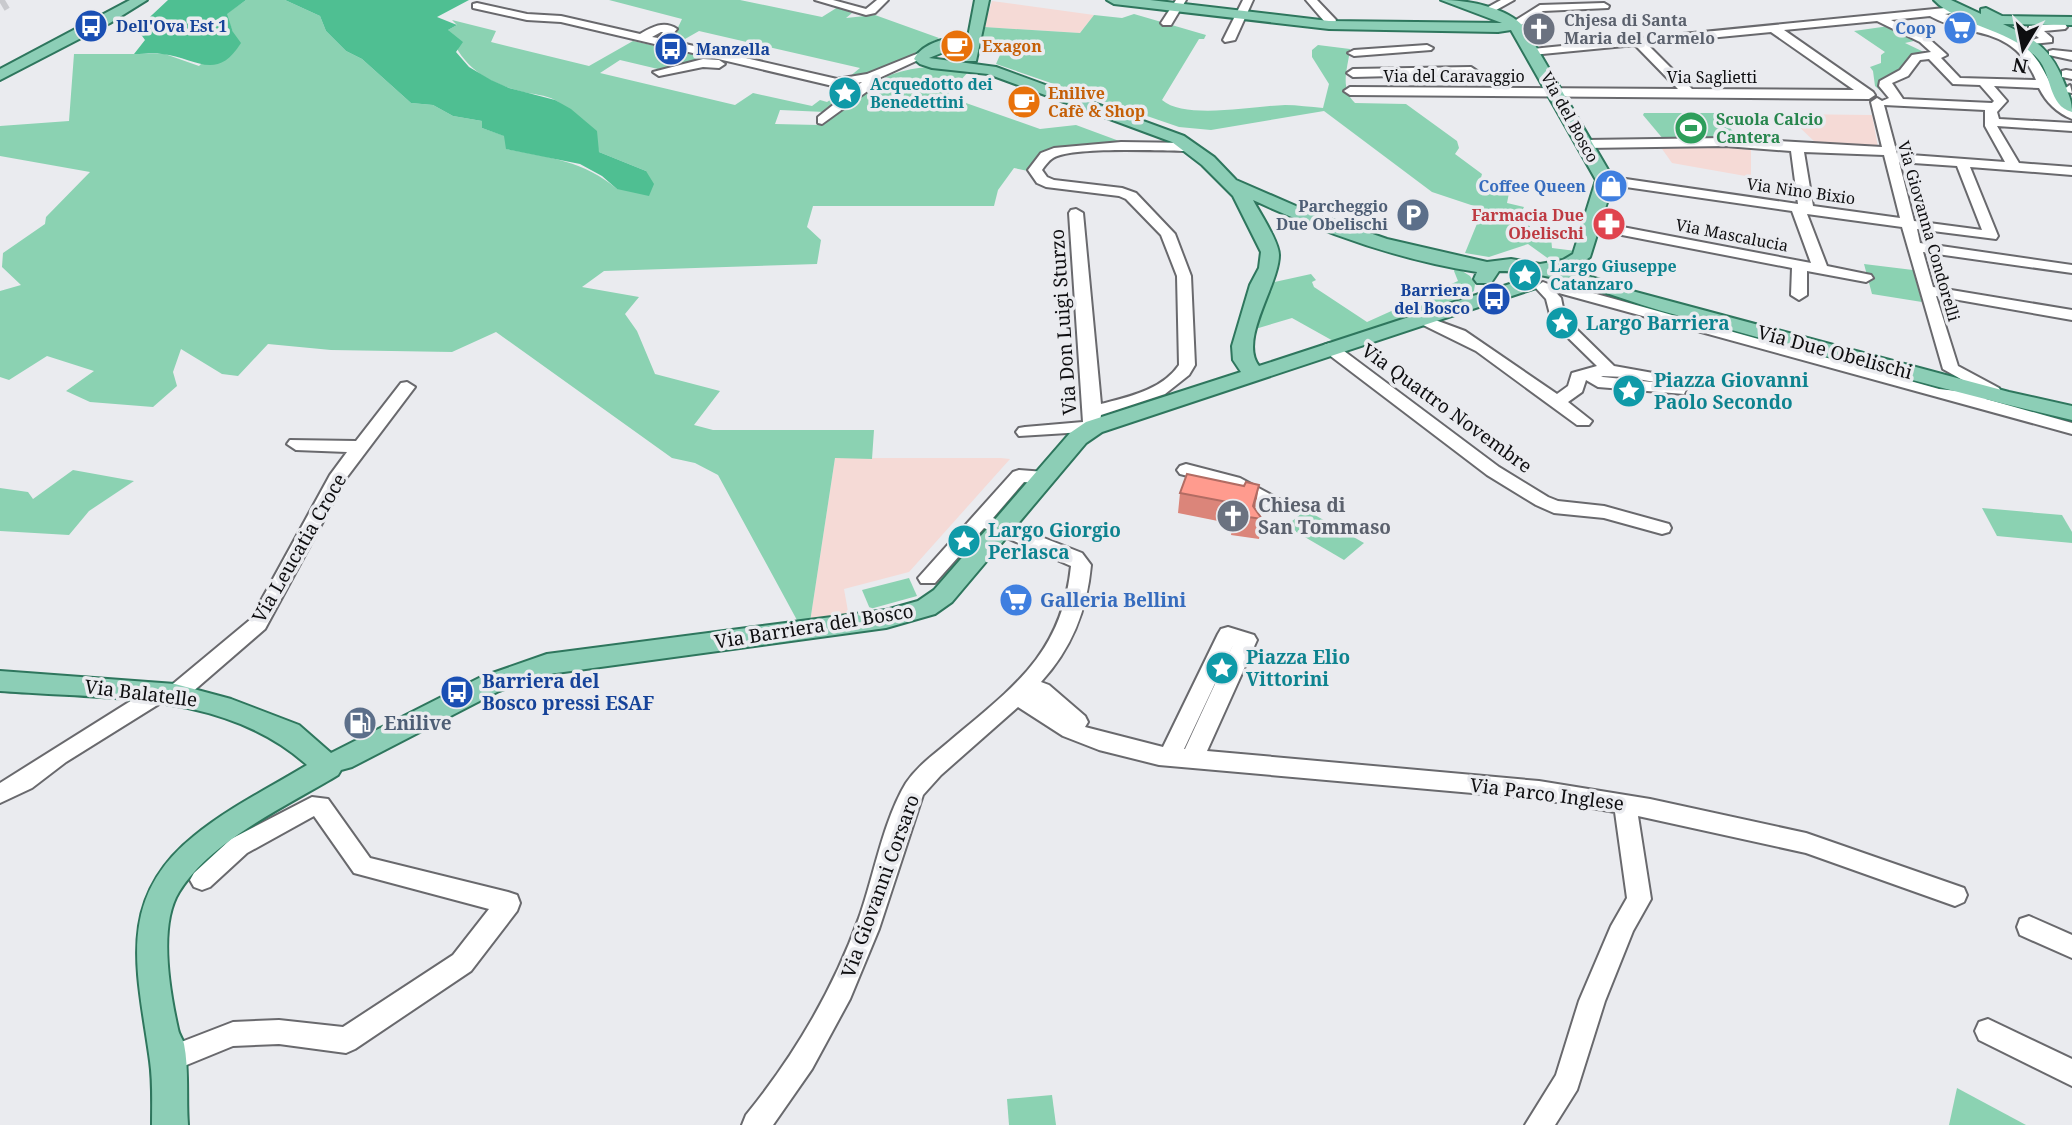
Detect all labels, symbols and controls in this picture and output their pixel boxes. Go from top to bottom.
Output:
bus stop icon: Dell'Ova Est 1 [72,7,110,45]
place label: Chjesa di Santa Maria del Carmelo [1564,9,1715,49]
supermarket icon: Coop [1941,9,1979,47]
church icon: Chjesa di Santa Maria del Carmelo [1520,10,1558,48]
north arrow [1988,14,2058,84]
place label: Dell'Ova Est 1 [116,15,227,37]
place label: Coop [1895,17,1936,39]
cafe icon: Exagon [938,27,976,65]
bus stop icon: Manzella [652,30,690,68]
place label: Exagon [982,35,1042,57]
place label: Manzella [696,38,770,60]
text: N [2010,52,2030,80]
street label: Via del Caravaggio [1383,65,1525,87]
street label: Via Saglietti [1667,66,1757,88]
street label: Via del Bosco [1536,68,1604,166]
place label: Acquedotto dei Benedettini [870,73,993,113]
place icon: Acquedotto dei Benedettini [826,74,864,112]
place label: Enilive Cafè & Shop [1048,82,1145,122]
cafe icon: Enilive Cafè & Shop [1005,83,1043,121]
place label: Scuola Calcio Cantera [1716,108,1824,148]
sports icon: Scuola Calcio Cantera [1672,109,1710,147]
street label: Via Giovanna Condorelli [1893,138,1965,324]
shop icon: Coffee Queen [1592,167,1630,205]
street label: Via Nino Bixio [1745,173,1857,209]
place label: Coffee Queen [1479,175,1586,197]
place label: Parcheggio Due Obelischi [1276,195,1388,235]
parking icon: Parcheggio Due Obelischi [1394,196,1432,234]
place label: Farmacia Due Obelischi [1471,204,1584,244]
pharmacy icon: Farmacia Due Obelischi [1590,205,1628,243]
street label: Via Mascalucia [1674,213,1790,257]
street label: Via Don Luigi Sturzo [1044,228,1082,416]
place label: Largo Giuseppe Catanzaro [1550,255,1677,295]
place icon: Largo Giuseppe Catanzaro [1506,256,1544,294]
place label: Barriera del Bosco [1394,279,1470,319]
bus stop icon: Barriera del Bosco [1475,280,1513,318]
place icon: Largo Barriera [1543,304,1581,342]
place label: Largo Barriera [1586,310,1730,336]
street label: Via Due Obelischi [1755,319,1915,385]
street label: Via Quattro Novembre [1356,337,1538,479]
place label: Piazza Giovanni Paolo Secondo [1654,367,1809,415]
place icon: Piazza Giovanni Paolo Secondo [1610,372,1648,410]
street label: Via Leucatia Croce [246,469,352,627]
place label: Chiesa di San Tommaso [1258,492,1391,540]
church icon: Chiesa di San Tommaso [1214,497,1252,535]
place label: Largo Giorgio Perlasca [988,517,1121,565]
place icon: Largo Giorgio Perlasca [945,522,983,560]
supermarket icon: Galleria Bellini [997,581,1035,619]
place label: Galleria Bellini [1040,587,1187,613]
street label: Via Barriera del Bosco [713,597,915,655]
place label: Piazza Elio Vittorini [1246,644,1350,692]
place icon: Piazza Elio Vittorini [1203,649,1241,687]
place label: Barriera del Bosco pressi ESAF [482,668,654,716]
street label: Via Balatelle [83,673,199,713]
bus stop icon: Barriera del Bosco pressi ESAF [438,673,476,711]
fuel station icon: Enilive [341,704,379,742]
place label: Enilive [384,710,452,736]
street label: Via Parco Inglese [1468,772,1626,816]
street label: Via Giovanni Corsaro [835,791,925,981]

